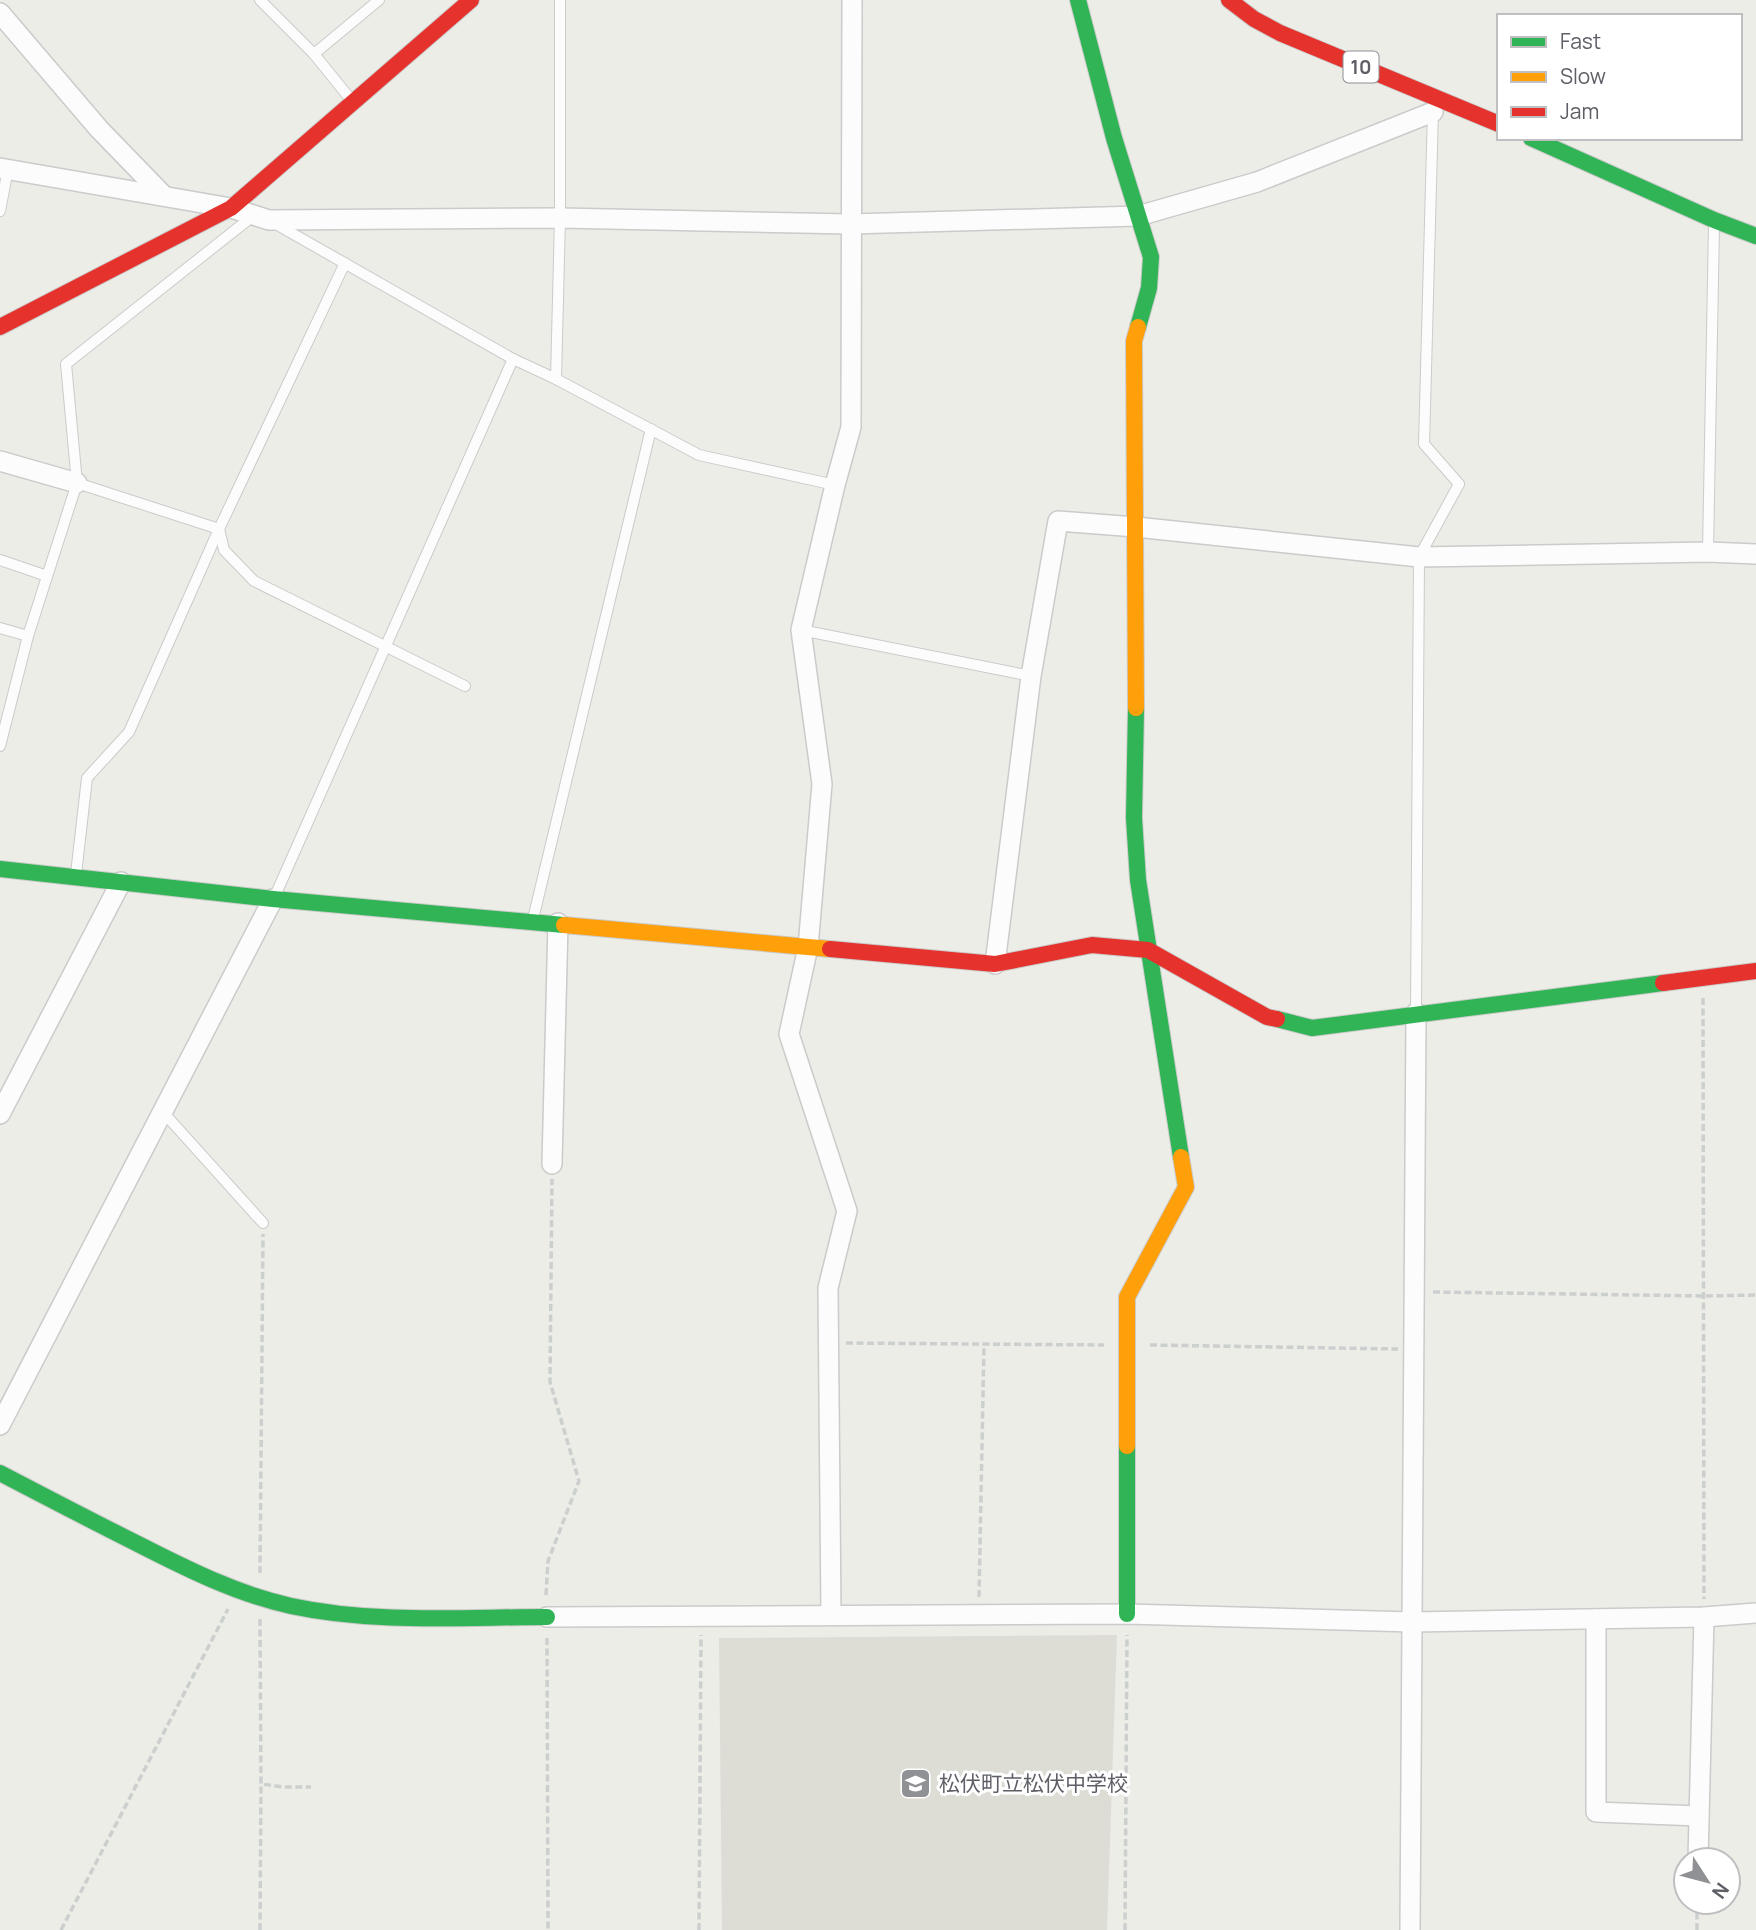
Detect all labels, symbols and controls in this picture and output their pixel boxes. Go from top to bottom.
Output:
legend [1497,14,1742,140]
text: Fast [1560,27,1601,55]
road number: 10 [1344,52,1378,82]
text: Slow [1560,62,1606,90]
text: Jam [1560,97,1599,125]
school or university icon: 松伏町立松伏中学校 [899,1767,933,1801]
place label: 松伏町立松伏中学校 [939,1769,1128,1797]
north arrow [1672,1846,1742,1916]
text: N [1706,1878,1735,1904]

